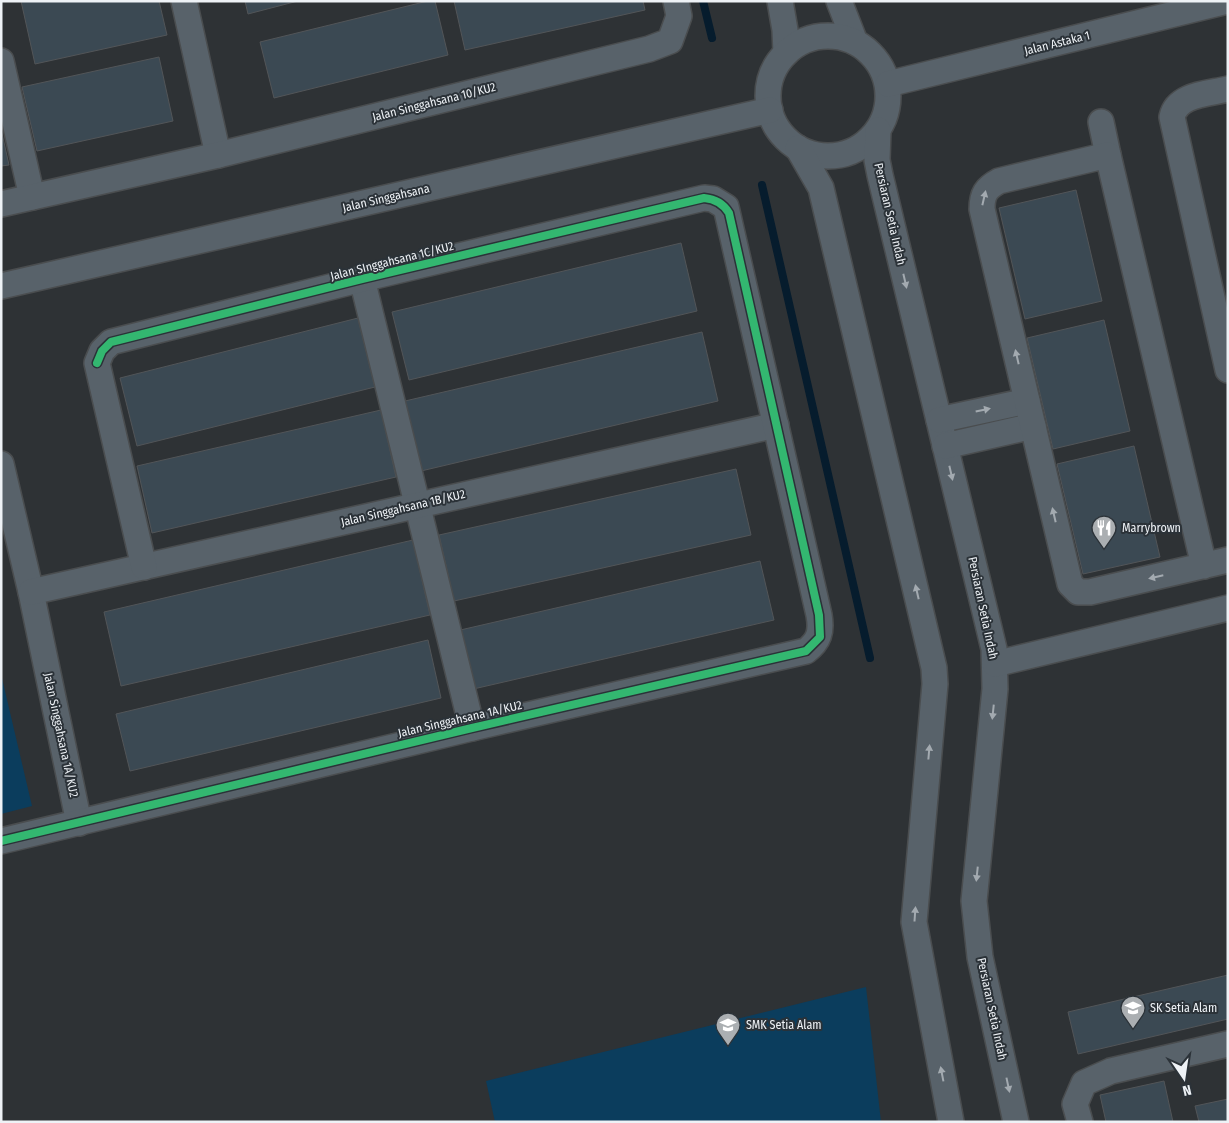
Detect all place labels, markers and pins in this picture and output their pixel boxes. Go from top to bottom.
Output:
restaurant icon: Marrybrown [1091,515,1117,549]
place label: Marrybrown [1122,521,1181,535]
school or university icon: SK Setia Alam [1120,995,1146,1029]
place label: SK Setia Alam [1150,1001,1217,1015]
school or university icon: SMK Setia Alam [715,1012,741,1046]
place label: SMK Setia Alam [746,1018,822,1032]

